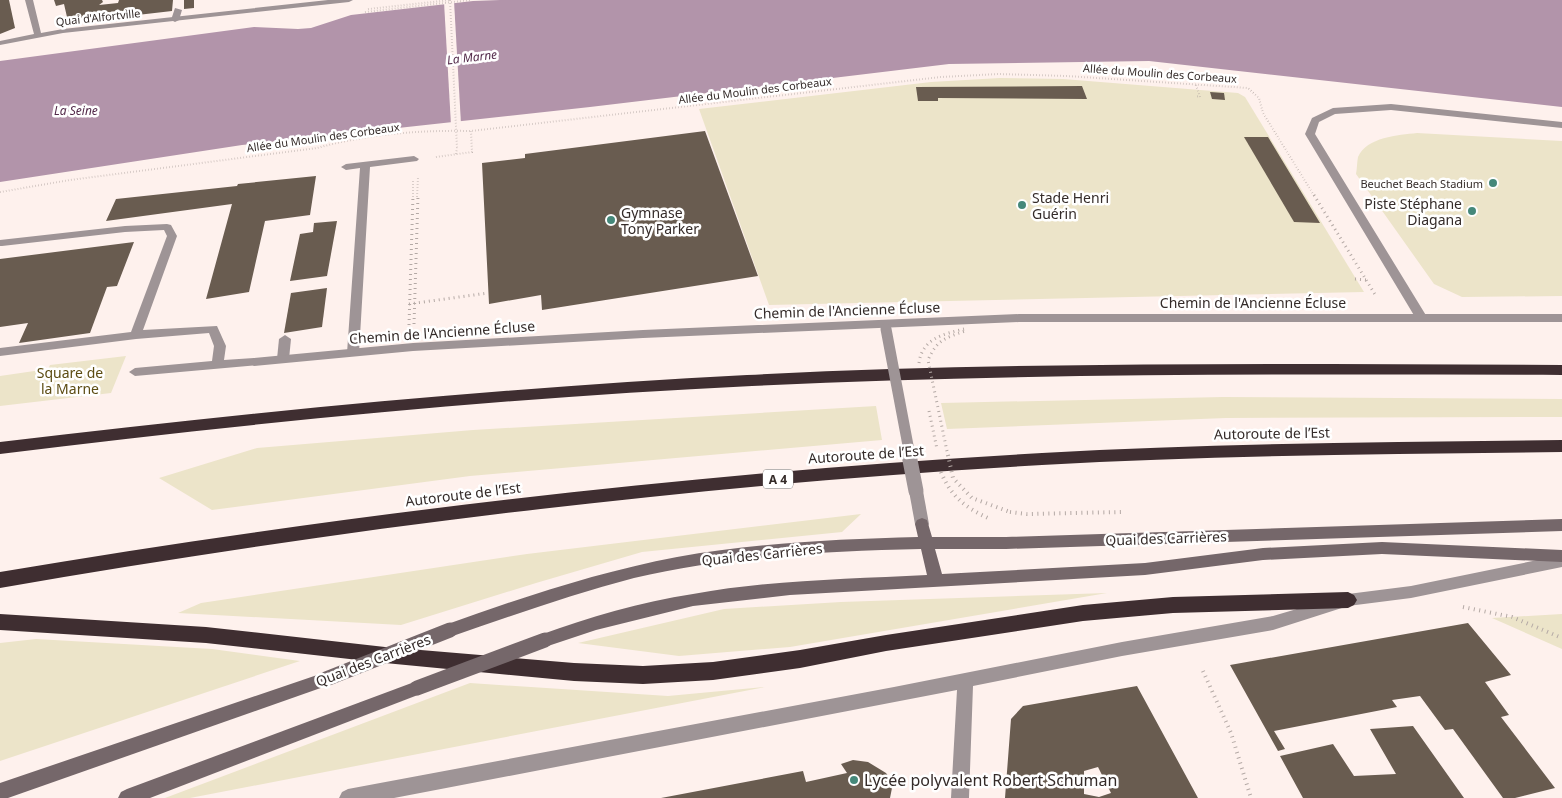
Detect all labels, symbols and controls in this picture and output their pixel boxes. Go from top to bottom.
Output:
street label: Quai d'Alfortville [55,5,141,29]
water label: La Marne [446,45,498,69]
street label: Allée du Moulin des Corbeaux [1083,60,1238,86]
street label: Allée du Moulin des Corbeaux [678,73,833,107]
water label: La Seine [54,102,98,119]
street label: Allée du Moulin des Corbeaux [246,119,401,155]
place label: Beuchet Beach Stadium [1360,176,1483,191]
marker: Beuchet Beach Stadium [1487,177,1499,189]
place label: Stade Henri Guérin [1032,188,1109,223]
place label: Piste Stéphane Diagana [1364,194,1462,229]
marker: Stade Henri Guérin [1016,199,1028,211]
place label: Gymnase Tony Parker [621,203,699,238]
marker: Piste Stéphane Diagana [1466,205,1478,217]
marker: Gymnase Tony Parker [605,214,617,226]
street label: Chemin de l'Ancienne Écluse [1160,293,1346,312]
street label: Chemin de l'Ancienne Écluse [754,297,941,323]
street label: Chemin de l'Ancienne Écluse [348,316,536,348]
park label: Square de la Marne [37,363,103,398]
street label: Autoroute de l’Est [1214,422,1330,444]
street label: Autoroute de l’Est [807,440,925,468]
road number: A 4 [763,469,793,488]
street label: Autoroute de l’Est [404,477,522,511]
street label: Quai des Carrières [1105,526,1227,550]
street label: Quai des Carrières [701,538,824,570]
street label: Quai des Carrières [313,629,433,691]
place label: Lycée polyvalent Robert Schuman [864,769,1117,791]
marker: Lycée polyvalent Robert Schuman [848,774,860,786]

